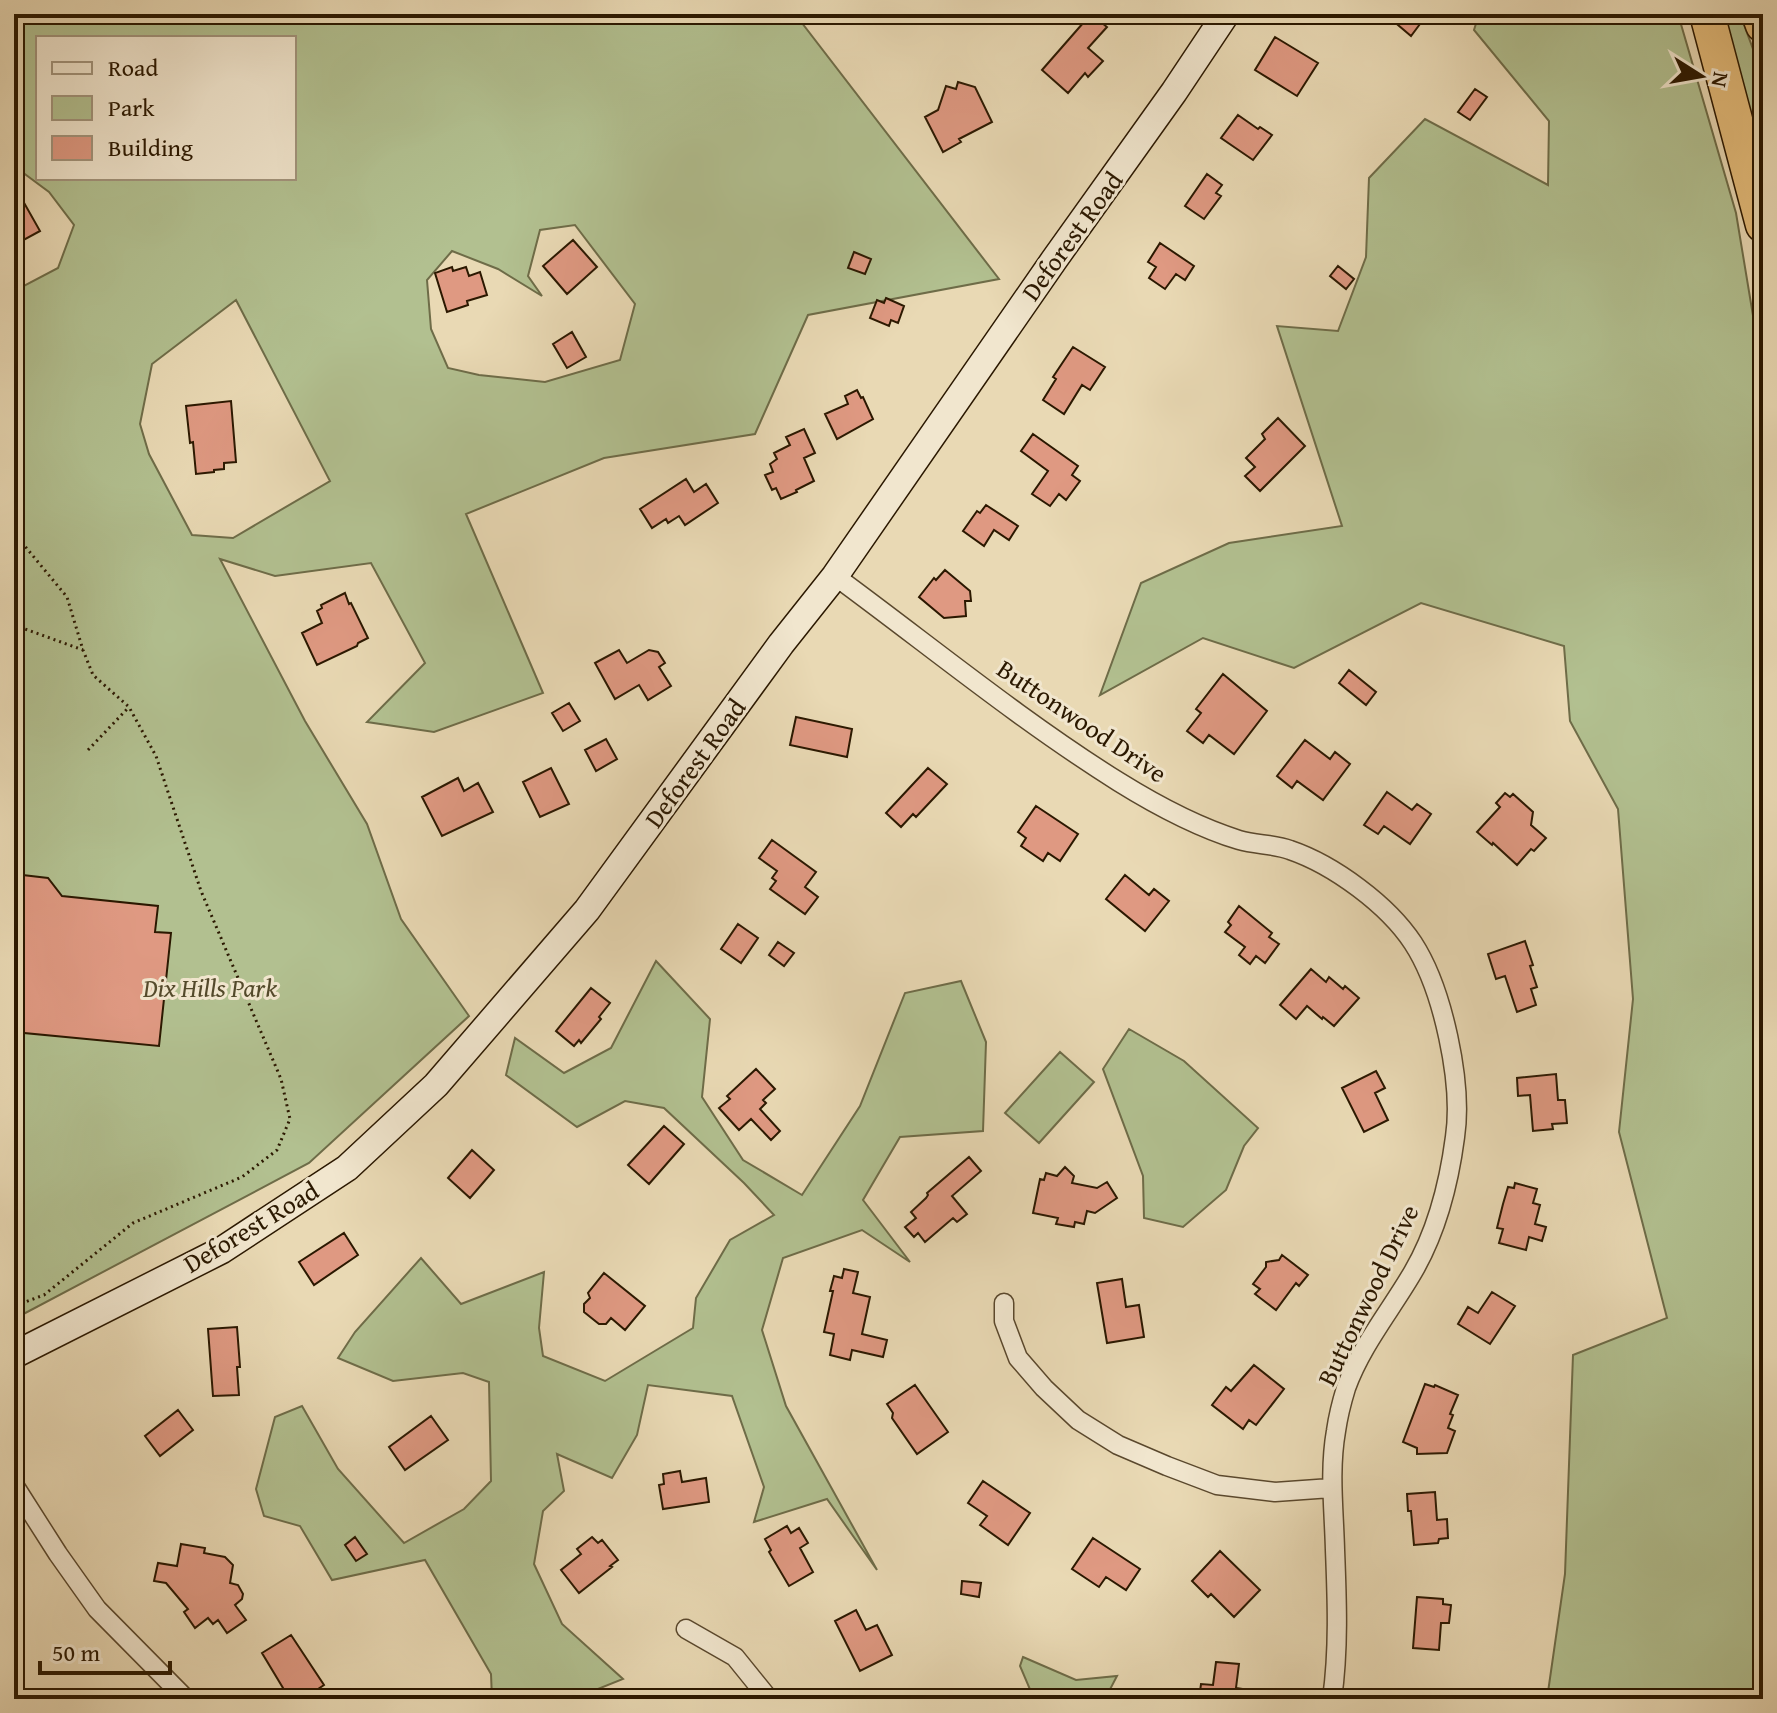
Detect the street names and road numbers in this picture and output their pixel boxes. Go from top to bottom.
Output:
street label: Deforest Road [1011,163,1132,309]
street label: Buttonwood Drive [989,649,1175,792]
street label: Deforest Road [634,690,755,836]
street label: Deforest Road [176,1171,326,1282]
street label: Buttonwood Drive [1307,1197,1428,1392]

